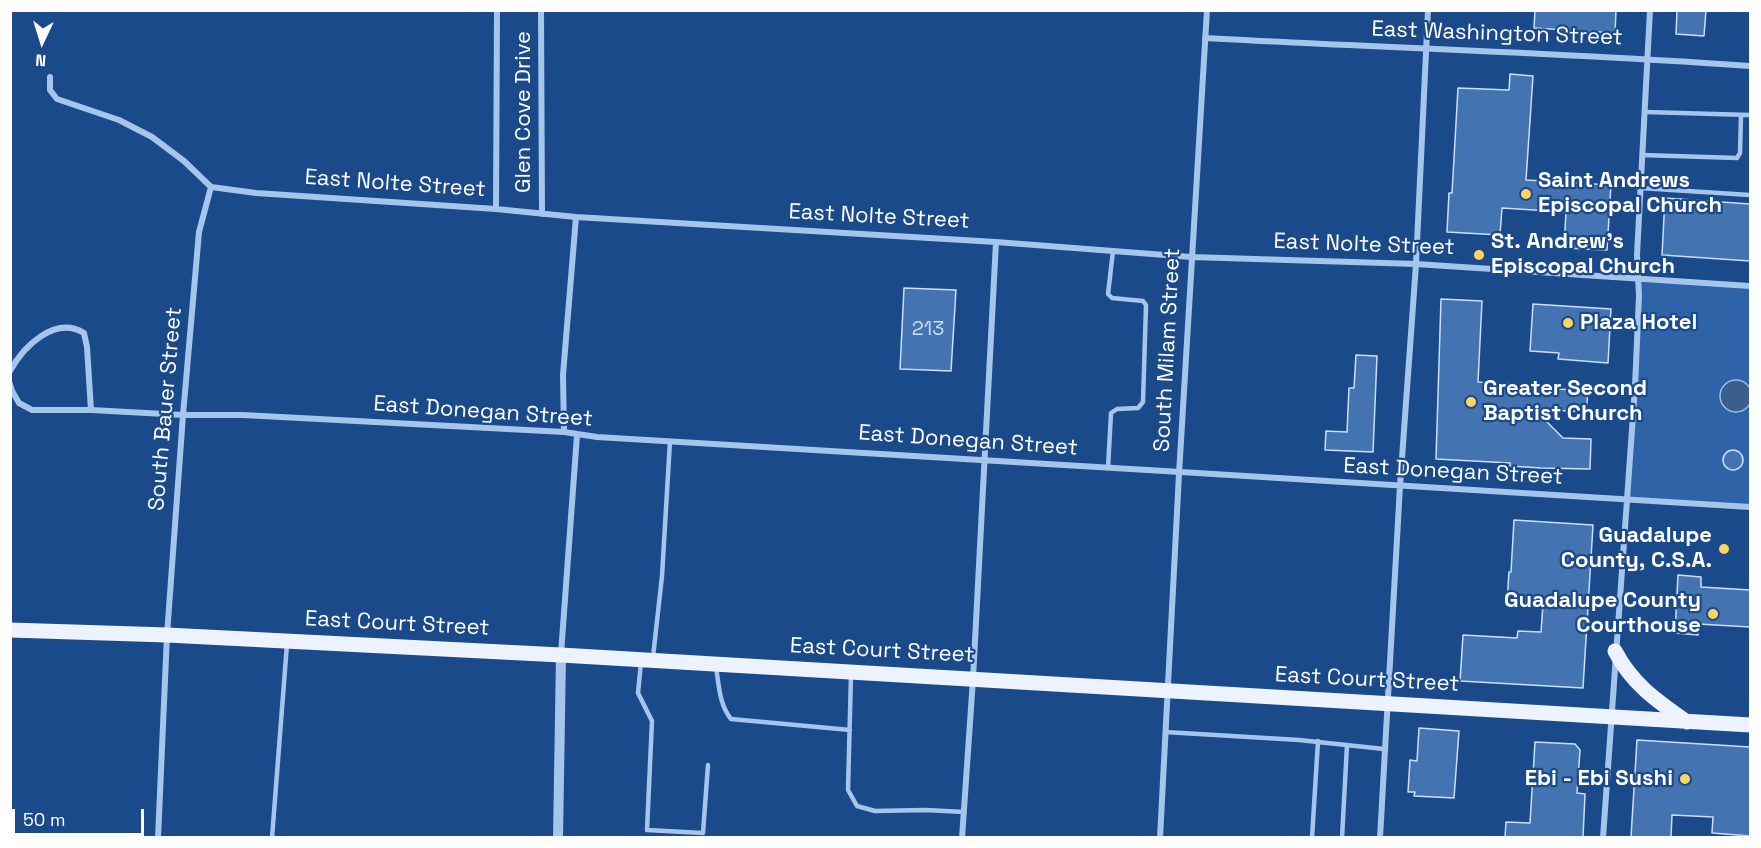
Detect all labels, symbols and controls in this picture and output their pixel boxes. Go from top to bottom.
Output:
north arrow [12,12,72,72]
street label: East Washington Street [1371,16,1623,52]
street label: Glen Cove Drive [511,31,537,193]
text: N [35,50,47,71]
street label: East Nolte Street [304,165,486,203]
place label: Saint Andrews Episcopal Church [1538,168,1722,220]
marker: Saint Andrews Episcopal Church [1519,187,1533,201]
street label: East Nolte Street [788,199,970,235]
street label: East Nolte Street [1273,229,1455,261]
place label: St. Andrew's Episcopal Church [1491,229,1675,280]
street label: South Milam Street [1149,247,1187,453]
marker: St. Andrew's Episcopal Church [1472,248,1486,262]
street label: South Bauer Street [144,306,188,512]
place label: Plaza Hotel [1580,310,1697,336]
marker: Plaza Hotel [1561,316,1575,330]
house number: 213 [912,318,944,342]
place label: Greater Second Baptist Church [1483,376,1647,428]
street label: East Donegan Street [372,391,594,433]
marker: Greater Second Baptist Church [1464,395,1478,409]
street label: East Donegan Street [857,420,1079,462]
street label: East Donegan Street [1343,453,1563,491]
place label: Guadalupe County, C.S.A. [1561,523,1712,574]
marker: Guadalupe County, C.S.A. [1717,542,1731,556]
place label: Guadalupe County Courthouse [1504,588,1701,640]
street label: East Court Street [304,606,490,642]
marker: Guadalupe County Courthouse [1706,607,1720,621]
street label: East Court Street [789,633,975,669]
street label: East Court Street [1274,662,1460,698]
place label: Ebi - Ebi Sushi [1525,766,1673,792]
marker: Ebi - Ebi Sushi [1678,772,1692,786]
scale bar [15,797,147,835]
text: 50 m [23,808,65,831]

